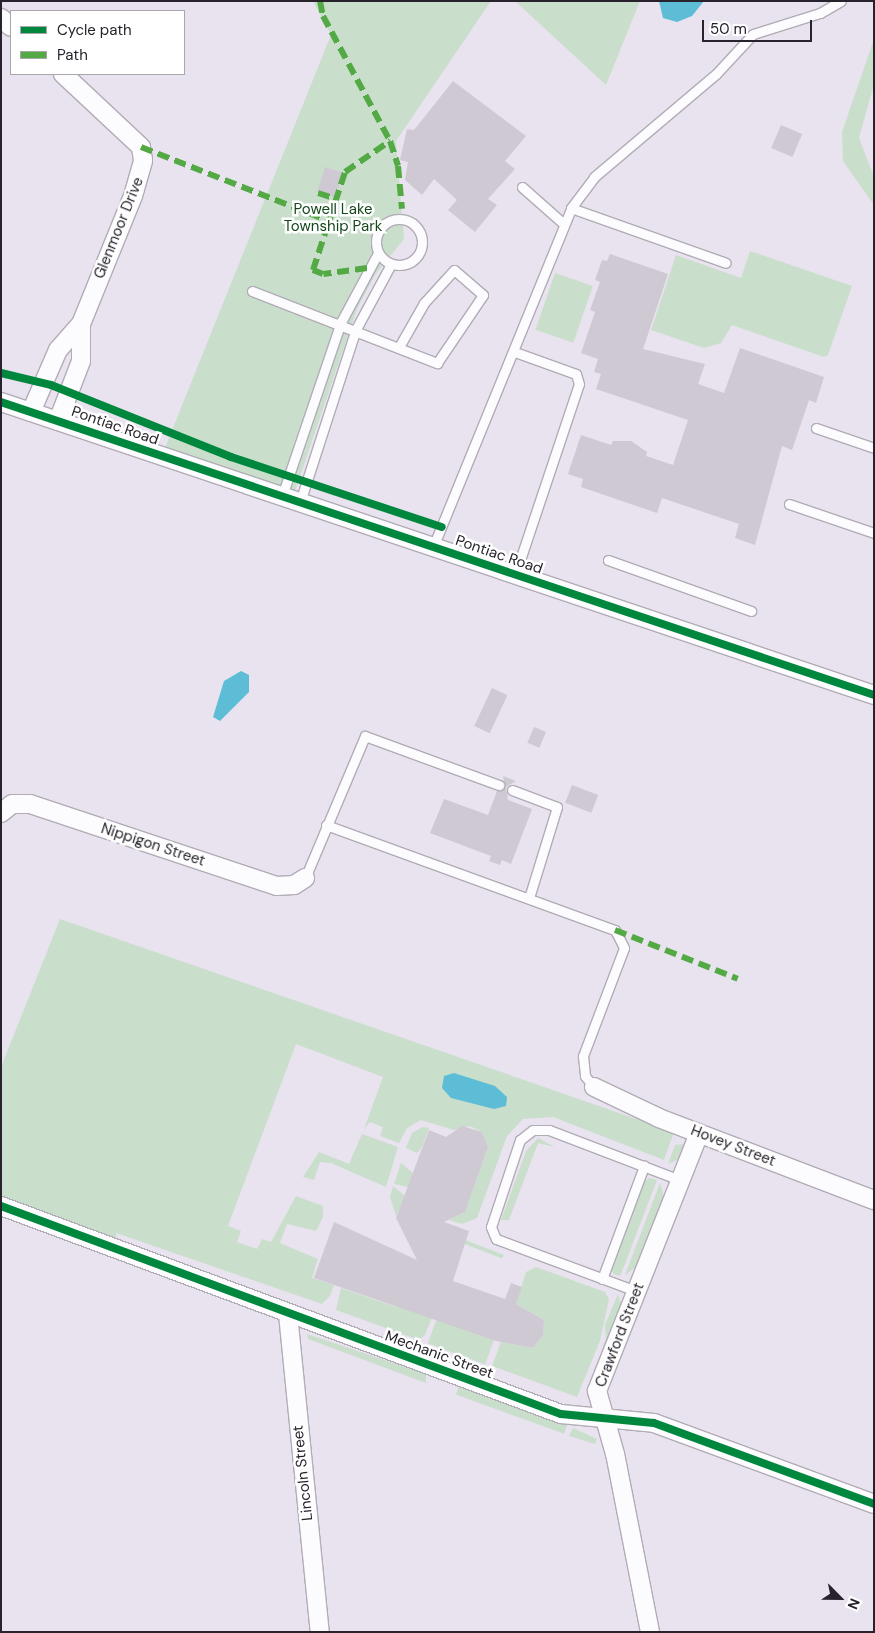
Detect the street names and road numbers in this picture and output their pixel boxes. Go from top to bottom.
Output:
street label: Glenmoor Drive [90,175,148,281]
street label: Pontiac Road [69,403,161,449]
street label: Pontiac Road [453,532,545,578]
street label: Nippigon Street [99,820,207,870]
street label: Hovey Street [688,1122,778,1170]
street label: Crawford Street [592,1280,648,1390]
street label: Mechanic Street [382,1327,496,1383]
street label: Lincoln Street [289,1424,317,1522]

